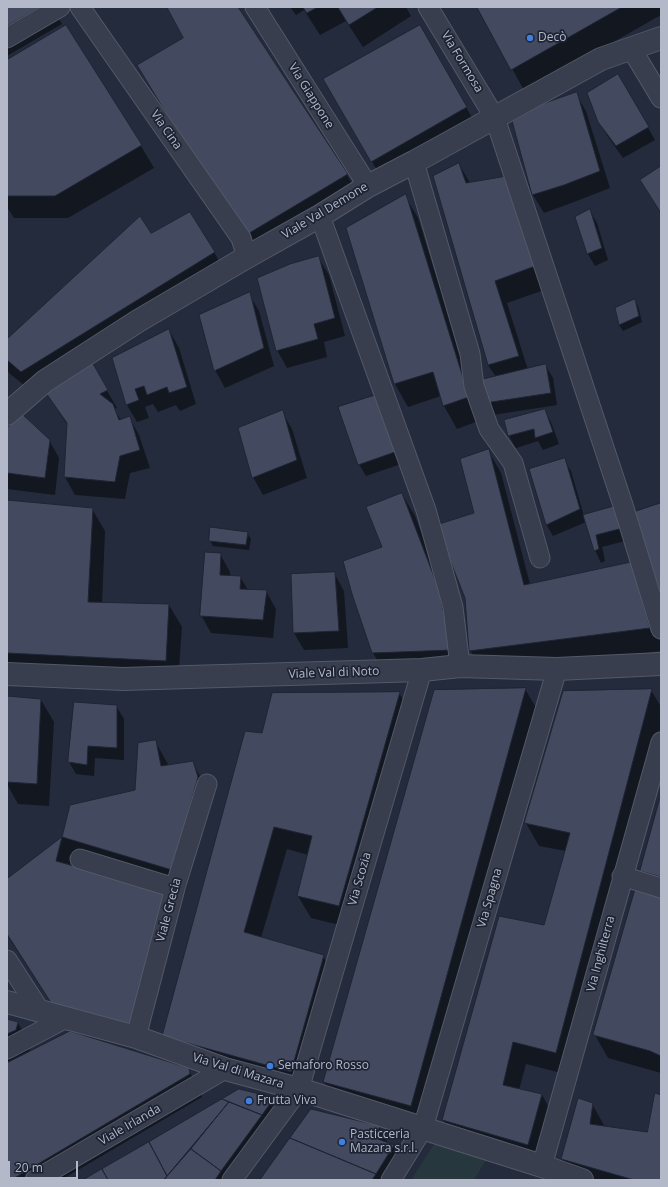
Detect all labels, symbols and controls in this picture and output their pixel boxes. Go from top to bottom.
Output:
street label: Via Formosa [438,29,486,95]
place label: Decò [538,31,566,45]
marker: Decò [525,33,535,43]
street label: Via Giappone [285,61,337,131]
street label: Via Cina [147,108,185,152]
street label: Viale Val Demone [279,180,371,242]
street label: Viale Val di Noto [288,664,380,682]
street label: Via Scozia [346,851,374,907]
street label: Via Spagna [475,867,505,929]
street label: Viale Grecia [154,876,184,944]
street label: Via Inghilterra [584,914,618,994]
street label: Via Val di Mazara [191,1050,285,1092]
place label: Semaforo Rosso [278,1059,369,1073]
marker: Semaforo Rosso [265,1061,275,1071]
place label: Frutta Viva [257,1094,317,1108]
marker: Frutta Viva [244,1096,254,1106]
street label: Viale Irlanda [96,1101,164,1149]
place label: Pasticceria Mazara s.r.l. [350,1128,418,1156]
marker: Pasticceria Mazara s.r.l. [337,1137,347,1147]
scale bar [10,1153,80,1179]
text: 20 m [15,1159,43,1176]

